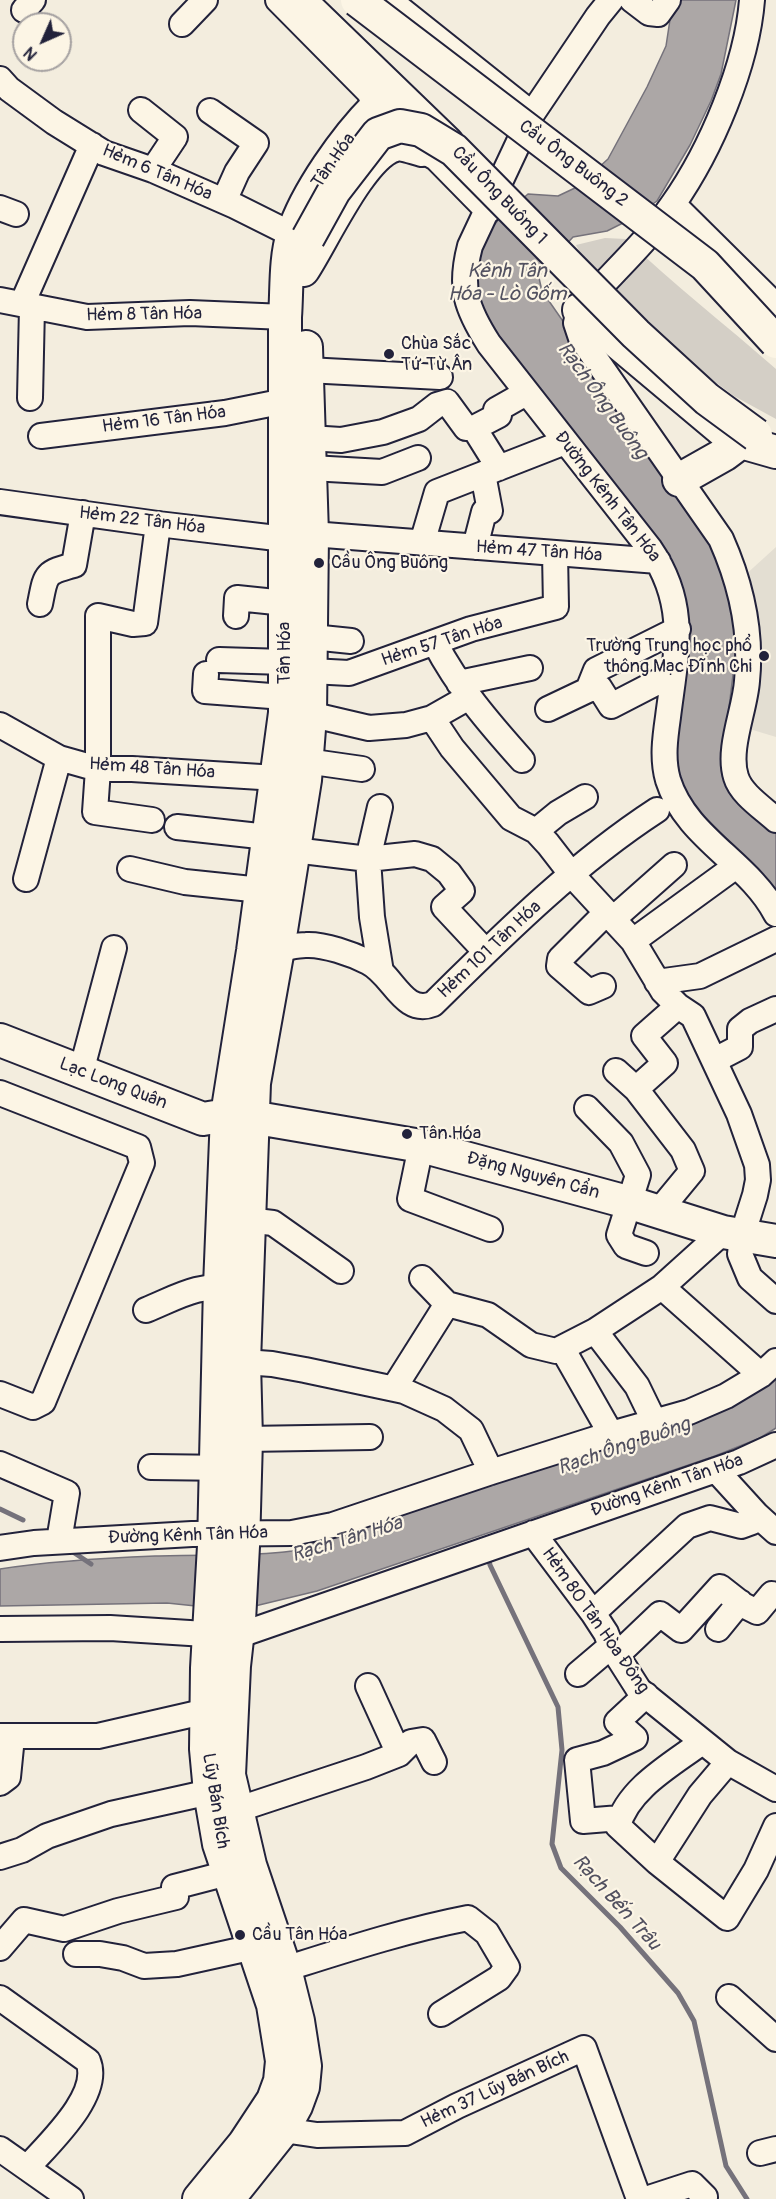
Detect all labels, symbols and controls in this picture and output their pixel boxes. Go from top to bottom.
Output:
north arrow [12,12,72,72]
text: N [20,42,42,64]
street label: Cầu Ông Buông 2 [514,116,632,212]
street label: Tân Hóa [307,129,361,193]
street label: Hẻm 6 Tân Hóa [99,140,215,206]
street label: Cầu Ông Buông 1 [447,142,551,250]
water label: Kênh Tân Hóa - Lò Gốm [448,260,566,307]
street label: Hẻm 8 Tân Hóa [86,303,202,327]
place label: Chùa Sắc Tứ Từ Ân [401,333,472,376]
water label: Rạch Ông Buông [552,338,652,464]
marker: Chùa Sắc Tứ Từ Ân [382,347,396,361]
street label: Hẻm 16 Tân Hóa [101,402,227,438]
street label: Đường Kênh Tân Hóa [549,427,665,567]
street label: Hẻm 22 Tân Hóa [78,503,206,539]
street label: Hẻm 47 Tân Hóa [475,537,603,567]
place label: Cầu Ông Buông [331,552,448,574]
marker: Cầu Ông Buông [312,556,326,570]
street label: Hẻm 57 Tân Hóa [379,612,505,672]
street label: Tân Hóa [274,622,296,684]
place label: Trường Trung học phổ thông Mạc Đĩnh Chi [586,635,752,678]
marker: Trường Trung học phổ thông Mạc Đĩnh Chi [757,649,771,663]
street label: Hẻm 48 Tân Hóa [88,754,216,784]
street label: Hẻm 101 Tân Hóa [434,897,546,1003]
street label: Lạc Long Quân [56,1054,170,1114]
place label: Tân Hóa [419,1123,481,1145]
marker: Tân Hóa [400,1127,414,1141]
street label: Đặng Nguyên Cẩn [464,1148,602,1204]
water label: Rạch Ông Buông [555,1413,693,1481]
street label: Đường Kênh Tân Hóa [588,1450,746,1522]
water label: Rạch Tân Hóa [289,1512,405,1568]
street label: Đường Kênh Tân Hóa [108,1522,268,1550]
street label: Hẻm 80 Tân Hòa Đông [536,1544,654,1698]
street label: Lũy Bán Bích [197,1752,233,1850]
water label: Rạch Bến Trâu [567,1850,665,1956]
place label: Cầu Tân Hóa [252,1924,347,1946]
marker: Cầu Tân Hóa [233,1928,247,1942]
street label: Hẻm 37 Lũy Bán Bích [418,2046,572,2134]

